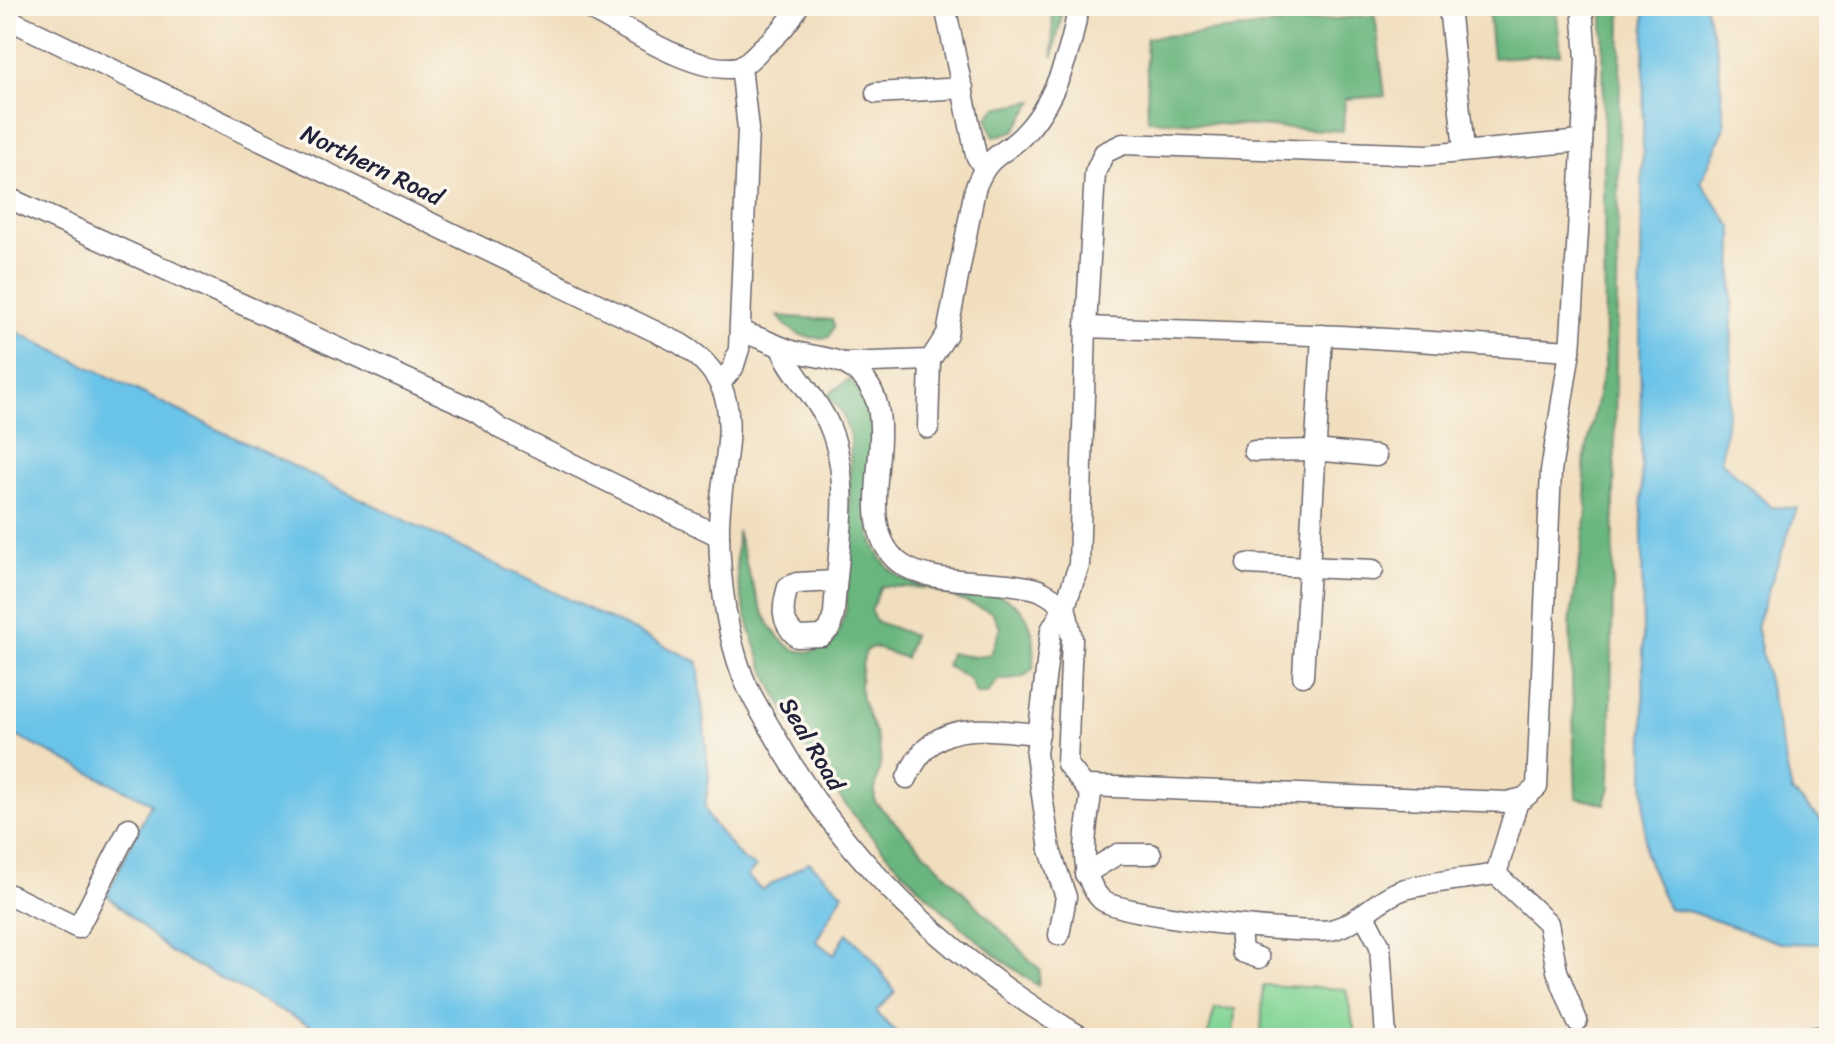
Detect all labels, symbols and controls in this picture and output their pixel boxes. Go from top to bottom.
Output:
street label: Northern Road [293,112,452,218]
street label: Seal Road [767,689,857,800]

